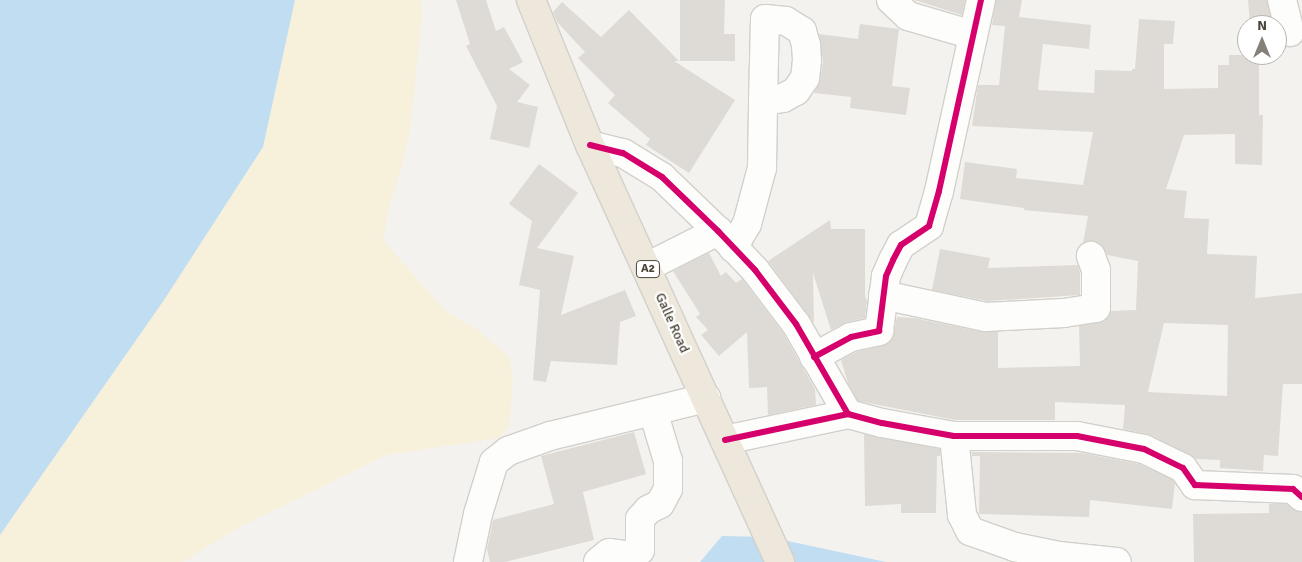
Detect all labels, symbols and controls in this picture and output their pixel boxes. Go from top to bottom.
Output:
north arrow [1237,15,1287,65]
text: N [1257,17,1267,34]
road number: A2 [636,260,660,278]
street label: Galle Road [651,290,693,356]

